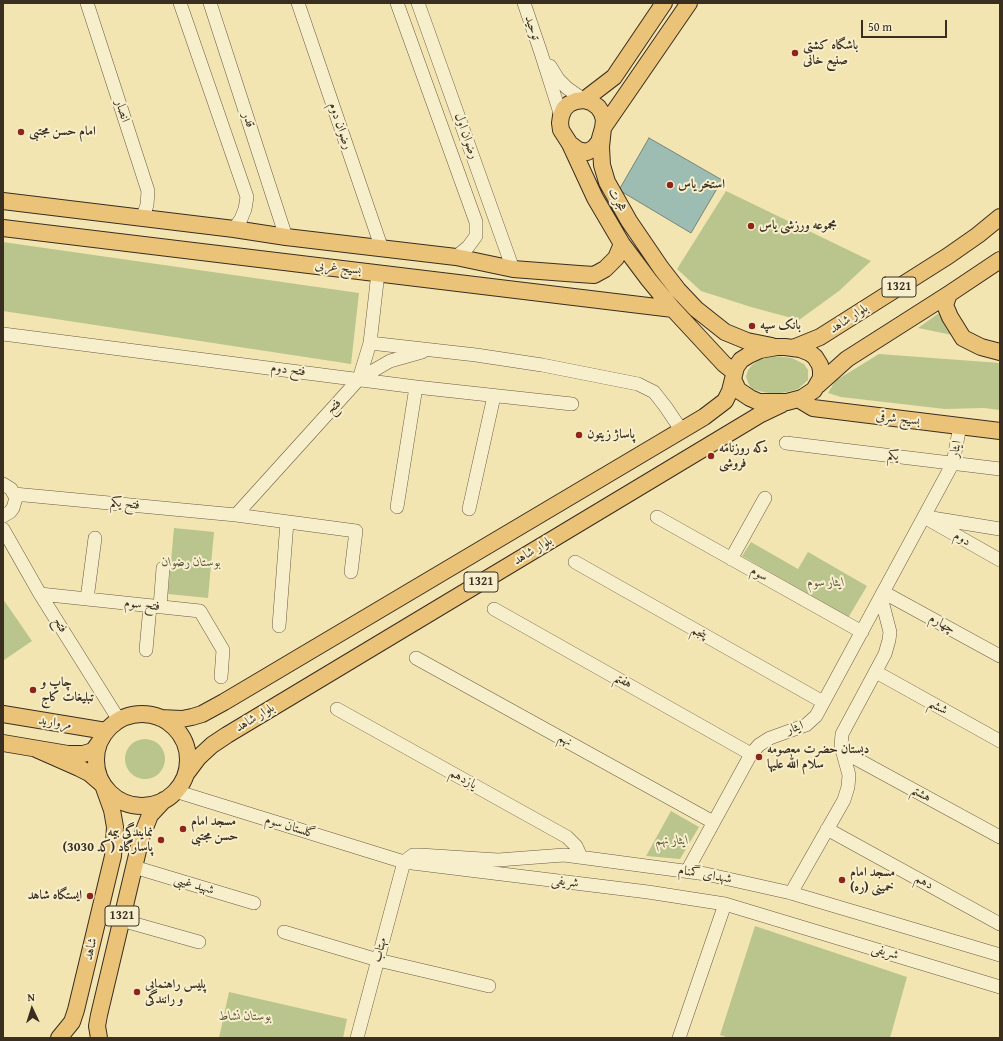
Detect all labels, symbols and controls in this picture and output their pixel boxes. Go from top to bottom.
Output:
scale bar [863,12,949,38]
street label: توحید [521,14,543,42]
text: 50 m [868,18,892,35]
place label: باشگاه کشتی صنیع خانی [803,38,858,69]
marker: باشگاه کشتی صنیع خانی [790,48,800,58]
street label: انصار [111,98,133,124]
street label: رضوان دوم [325,100,355,152]
street label: قدر [238,110,258,130]
street label: رضوان اول [451,111,481,161]
place label: امام حسن مجتبی [29,124,96,140]
marker: امام حسن مجتبی [16,127,26,137]
place label: استخر یاس [678,177,725,193]
marker: استخر یاس [665,180,675,190]
street label: هجرت [604,185,630,215]
place label: مجموعه ورزشی یاس [759,218,837,234]
marker: مجموعه ورزشی یاس [746,221,756,231]
street label: بسیج غربی [314,257,362,279]
road number: 1321 [882,277,916,297]
street label: بلوار شاهد [827,301,871,337]
place label: بانک سپه [760,318,801,334]
marker: بانک سپه [747,321,757,331]
street label: فتح دوم [270,360,306,380]
street label: فتح [323,396,345,418]
street label: بسیج شرقی [875,409,921,429]
place label: پاساژ زیتون [587,427,635,443]
marker: پاساژ زیتون [574,430,584,440]
street label: ایثار [947,439,965,459]
place label: دکه روزنامه فروشی [719,441,768,472]
street label: یکم [886,448,900,464]
marker: دکه روزنامه فروشی [706,451,716,461]
street label: فتح یکم [109,495,141,513]
street label: دوم [951,528,973,550]
street label: بلوار شاهد [510,533,556,569]
park label: بوستان رضوان [161,555,221,571]
street label: سوم [747,563,771,585]
road number: 1321 [464,572,498,592]
park label: ایثار سوم [807,575,845,591]
street label: فتح سوم [123,595,161,615]
street label: چهارم [926,610,958,638]
street label: فتح [49,614,71,636]
street label: پنجم [688,622,710,644]
street label: هفتم [611,670,635,692]
place label: چاپ و تبلیغات کاج [41,675,94,706]
marker: چاپ و تبلیغات کاج [28,685,38,695]
street label: ششم [926,695,950,719]
street label: بلوار شاهد [232,700,278,736]
street label: مروارید [37,713,73,733]
street label: ایثار [784,718,806,738]
street label: نهم [555,730,575,750]
place label: دبستان حضرت معصومه سلام الله علیها [767,742,869,773]
marker: دبستان حضرت معصومه سلام الله علیها [754,752,764,762]
street label: یازدهم [446,765,480,793]
street label: هشتم [908,782,934,806]
street label: گلستان سوم [263,812,317,842]
place label: مسجد امام حسن مجتبی [191,814,238,845]
marker: مسجد امام حسن مجتبی [178,824,188,834]
place label: نمایندگی بیمه پاسارگاد (کد 3030) [63,825,153,856]
park label: ایثار نهم [655,833,689,849]
marker: نمایندگی بیمه پاسارگاد (کد 3030) [156,835,166,845]
street label: شهدای گمنام [677,863,733,887]
place label: مسجد امام خمینی (ره) [850,865,895,896]
street label: شهید غیبی [172,871,216,899]
street label: دهم [912,871,936,893]
street label: شریفی [550,873,580,891]
marker: مسجد امام خمینی (ره) [837,875,847,885]
place label: ایستگاه شاهد [27,888,82,904]
marker: ایستگاه شاهد [85,891,95,901]
road number: 1321 [105,906,139,926]
street label: شاهد [81,936,101,962]
street label: مهتاب [369,936,391,964]
street label: شریفی [870,941,900,963]
place label: پلیس راهنمایی و رانندگی [145,977,206,1008]
marker: پلیس راهنمایی و رانندگی [132,987,142,997]
north arrow [12,989,52,1029]
text: N [27,989,35,1005]
park label: بوستان نشاط [218,1009,272,1025]

